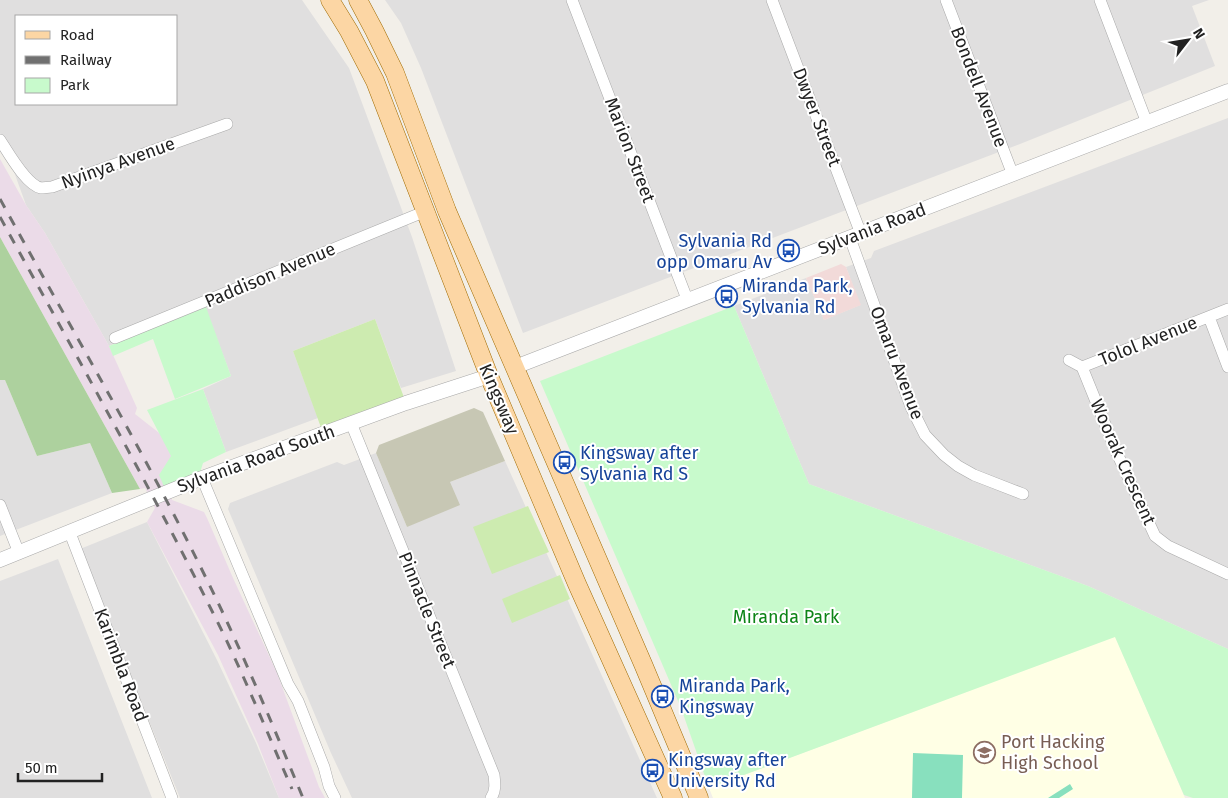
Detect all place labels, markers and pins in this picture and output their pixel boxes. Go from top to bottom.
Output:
place label: Sylvania Rd opp Omaru Av [656,230,772,273]
bus stop icon: Sylvania Rd opp Omaru Av [776,239,800,263]
place label: Miranda Park, Sylvania Rd [742,275,853,318]
bus stop icon: Miranda Park, Sylvania Rd [714,284,738,308]
place label: Kingsway after Sylvania Rd S [580,442,698,485]
bus stop icon: Kingsway after Sylvania Rd S [552,451,576,475]
place label: Miranda Park, Kingsway [679,675,790,718]
bus stop icon: Miranda Park, Kingsway [651,684,675,708]
place label: Port Hacking High School [1001,731,1105,774]
school or university icon: Port Hacking High School [973,740,997,764]
place label: Kingsway after University Rd [668,749,786,792]
bus stop icon: Kingsway after University Rd [640,758,664,782]

